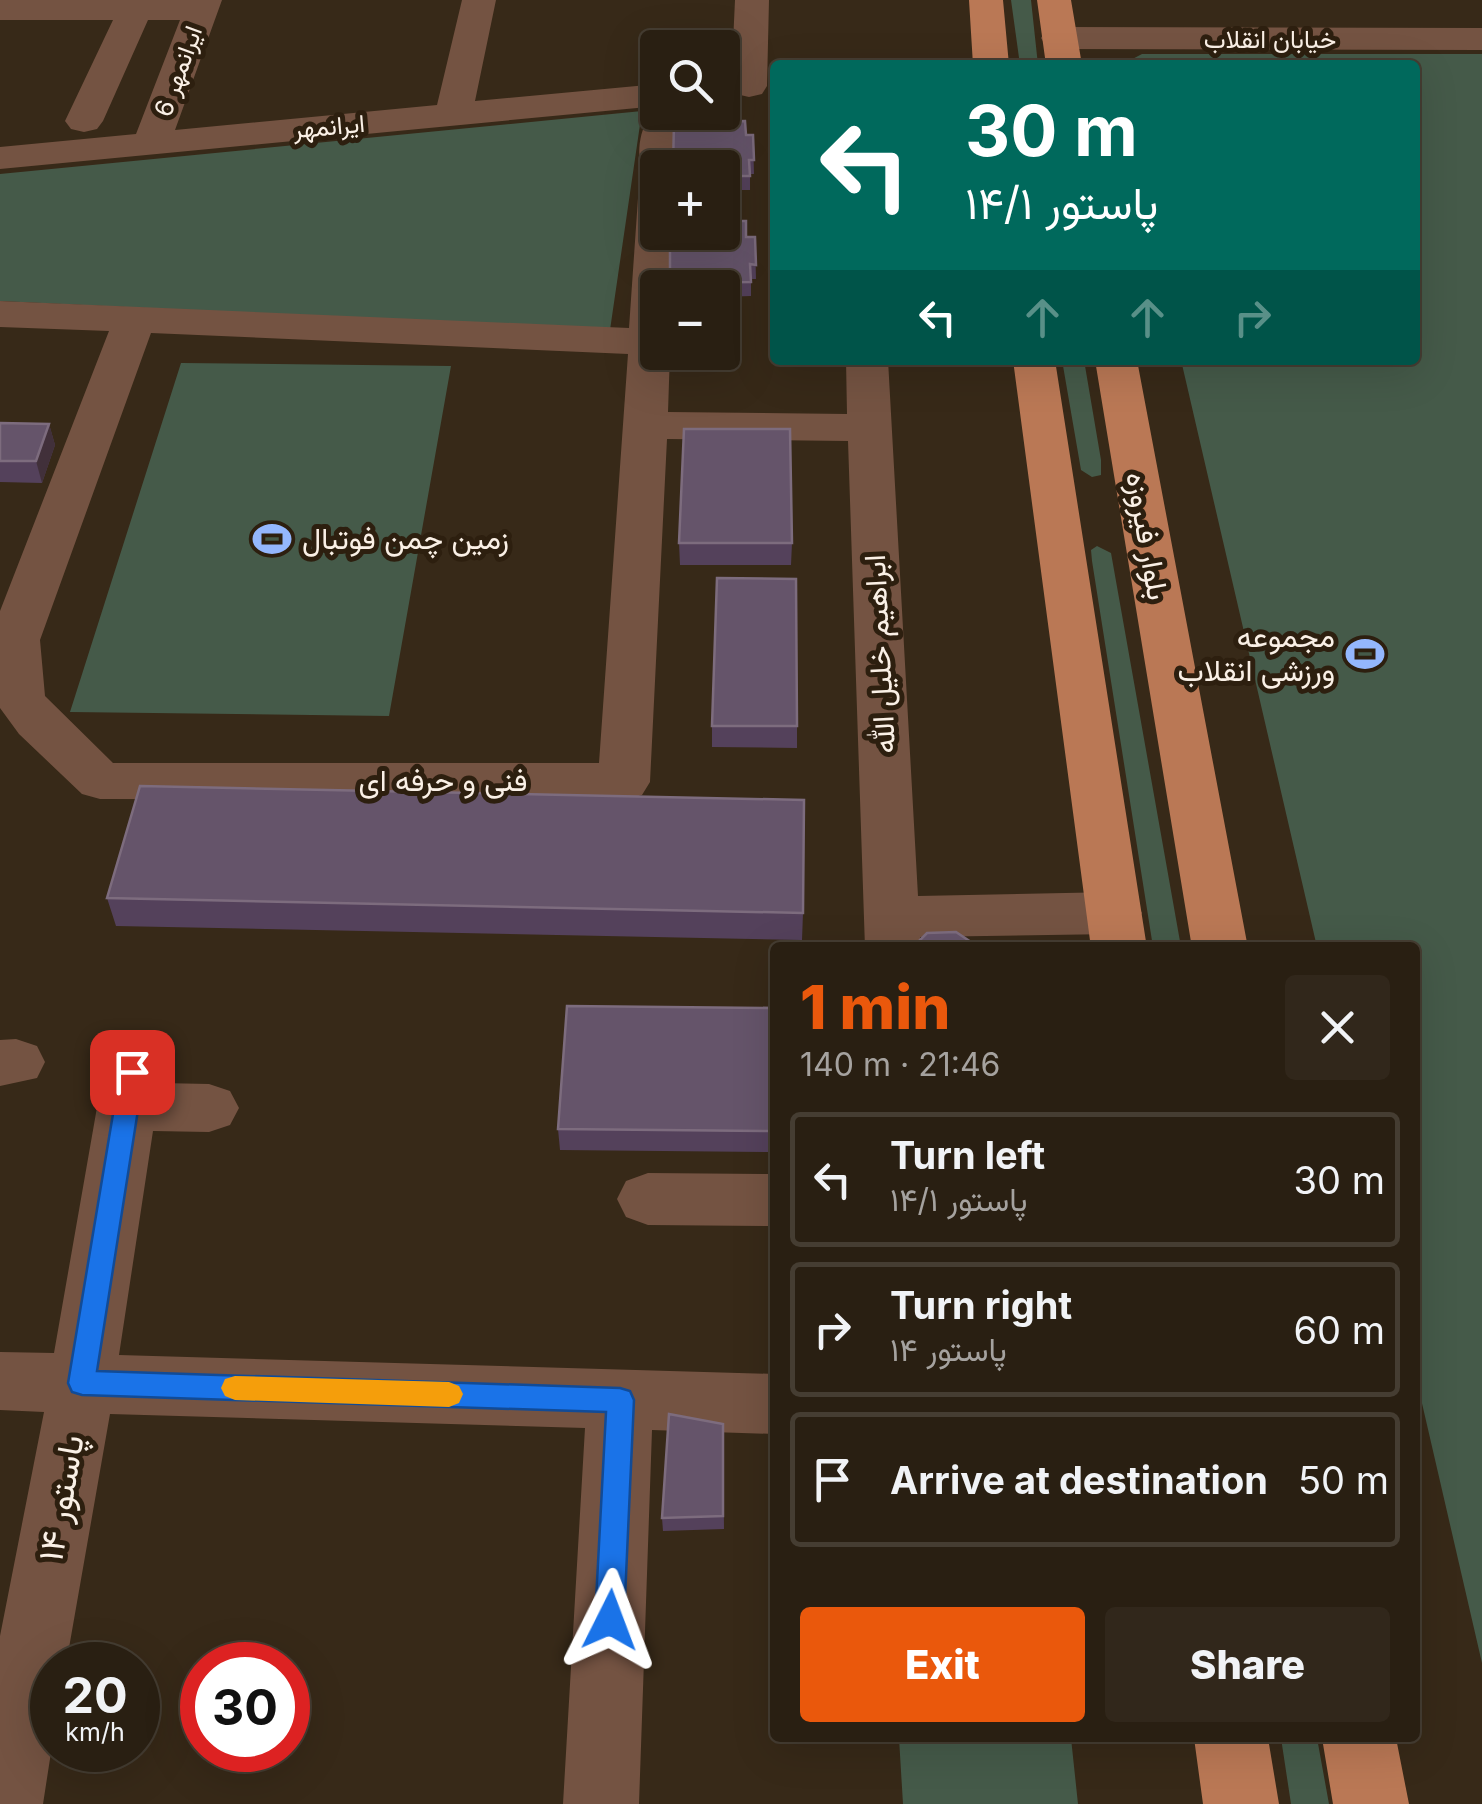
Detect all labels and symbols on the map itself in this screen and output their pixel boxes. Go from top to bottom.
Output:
street label: ایرانمهر 6 [148,22,209,121]
street label: خیابان انقلاب [1204,24,1336,54]
street label: ایرانمهر [291,108,366,145]
street label: بلوار فیروزه [1118,469,1177,603]
sports icon: زمین چمن فوتبال [251,518,293,560]
place label: زمین چمن فوتبال [302,520,509,559]
street label: ابراهیم خلیل الله [856,553,904,755]
place label: مجموعه ورزشی انقلاب [1178,618,1335,689]
sports icon: مجموعه ورزشی انقلاب [1344,633,1386,675]
street label: فنی و حرفه ای [359,762,527,799]
pin [90,1030,175,1115]
street label: پاستور ۱۴ [28,1431,96,1565]
position arrow [558,1568,662,1672]
speed limit sign: 30 [180,1642,310,1772]

